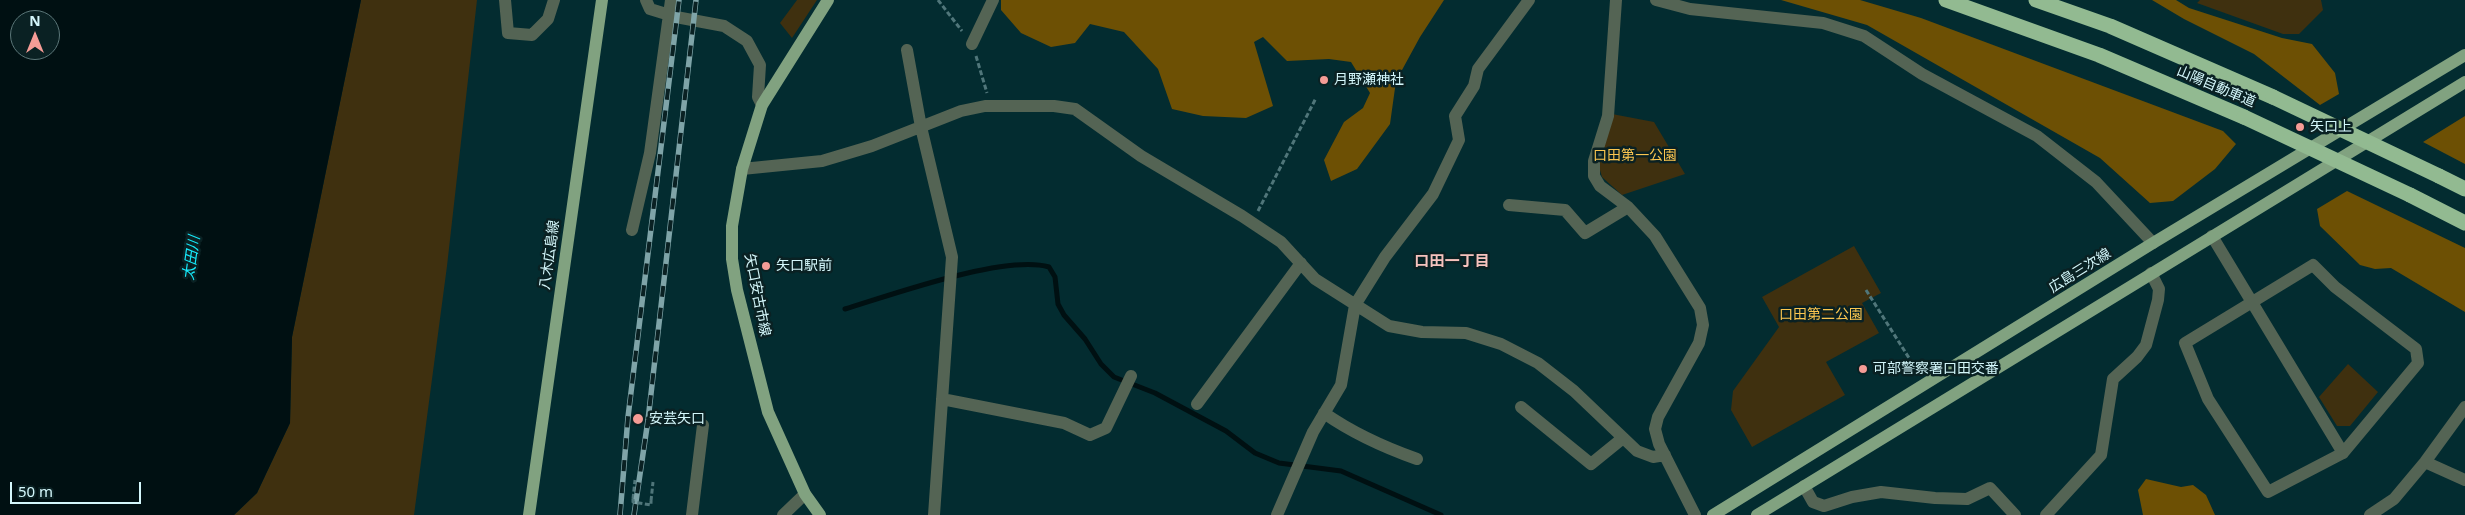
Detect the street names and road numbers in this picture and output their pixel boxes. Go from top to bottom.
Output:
street label: 山陽自動車道 [2174,63,2258,111]
street label: 八木広島線 [537,219,563,291]
street label: 広島三次線 [2046,245,2114,297]
street label: 矢口安古市線 [741,252,773,338]

